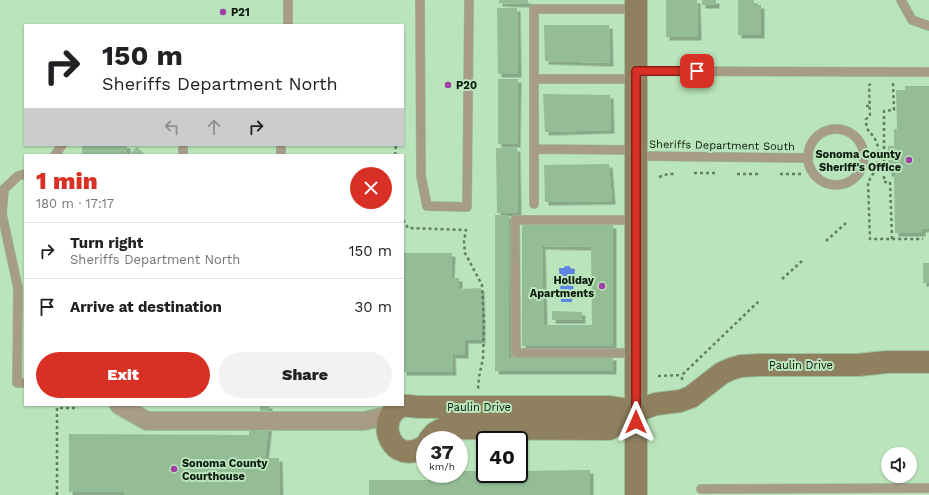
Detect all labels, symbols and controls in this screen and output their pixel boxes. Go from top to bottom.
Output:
place label: P21 [231,6,250,19]
marker: P21 [218,7,228,17]
text: 150 m [102,39,183,72]
icon: right [36,40,88,92]
pin [680,54,714,88]
icon: arrive [686,60,708,82]
text: Sheriffs Department North [102,73,338,94]
place label: P20 [456,79,477,92]
marker: P20 [443,80,453,90]
icon: left [161,116,183,138]
icon: ahead [203,116,225,138]
icon: right [245,116,267,138]
street label: Sheriffs Department South [649,138,795,153]
place label: Sonoma County Sheriff's Office [815,148,902,174]
marker: Sonoma County Sheriff's Office [904,155,914,165]
text: 1 min [36,167,98,195]
button: close [350,167,392,209]
text: 180 m · 17:17 [36,196,114,211]
text: Turn right [70,234,143,252]
icon: right [36,240,58,262]
text: 150 m [349,242,392,260]
text: Sheriffs Department North [70,252,240,267]
place label: Holiday Apartments [530,274,595,300]
marker: Holiday Apartments [597,281,607,291]
icon: arrive [36,296,58,318]
text: Arrive at destination [70,298,222,316]
text: 30 m [355,298,392,316]
button: Exit [36,352,210,398]
button: Share [218,352,392,398]
street label: Paulin Drive [769,359,833,372]
street label: Paulin Drive [447,401,511,414]
position arrow [615,401,657,443]
speed limit sign: 40 [476,431,528,483]
text: 37 [430,440,454,464]
map controls [881,447,917,483]
button: sound [881,447,917,483]
place label: Sonoma County Courthouse [182,457,268,483]
text: km/h [429,461,455,472]
marker: Sonoma County Courthouse [169,464,179,474]

